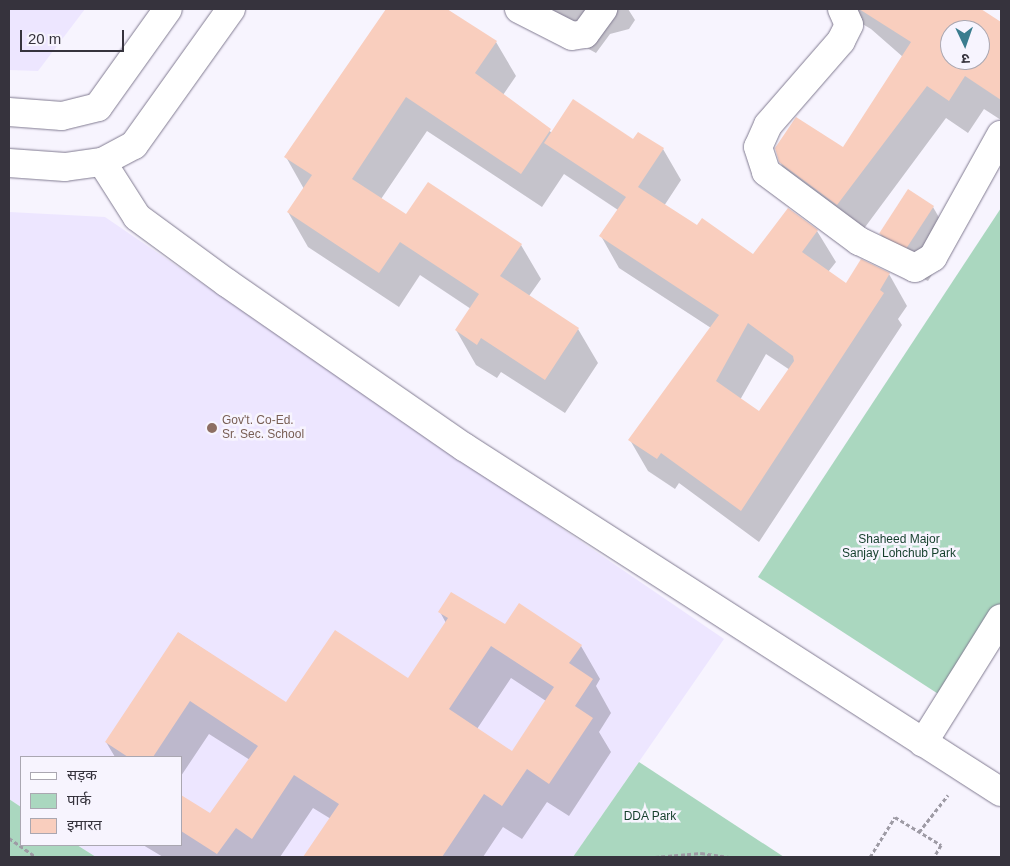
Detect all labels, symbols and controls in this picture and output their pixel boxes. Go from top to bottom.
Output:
scale bar [22,20,126,52]
north arrow [940,20,990,70]
text: 20 m [28,30,61,47]
text: उ [961,51,970,67]
place label: Gov't. Co-Ed. Sr. Sec. School [222,414,304,442]
marker: Gov't. Co-Ed. Sr. Sec. School [206,422,218,434]
park label: Shaheed Major Sanjay Lohchub Park [842,533,956,561]
legend [20,756,182,846]
text: सड़क [67,766,97,783]
text: पार्क [67,791,91,808]
park label: DDA Park [623,810,677,824]
text: इमारत [67,816,102,833]

